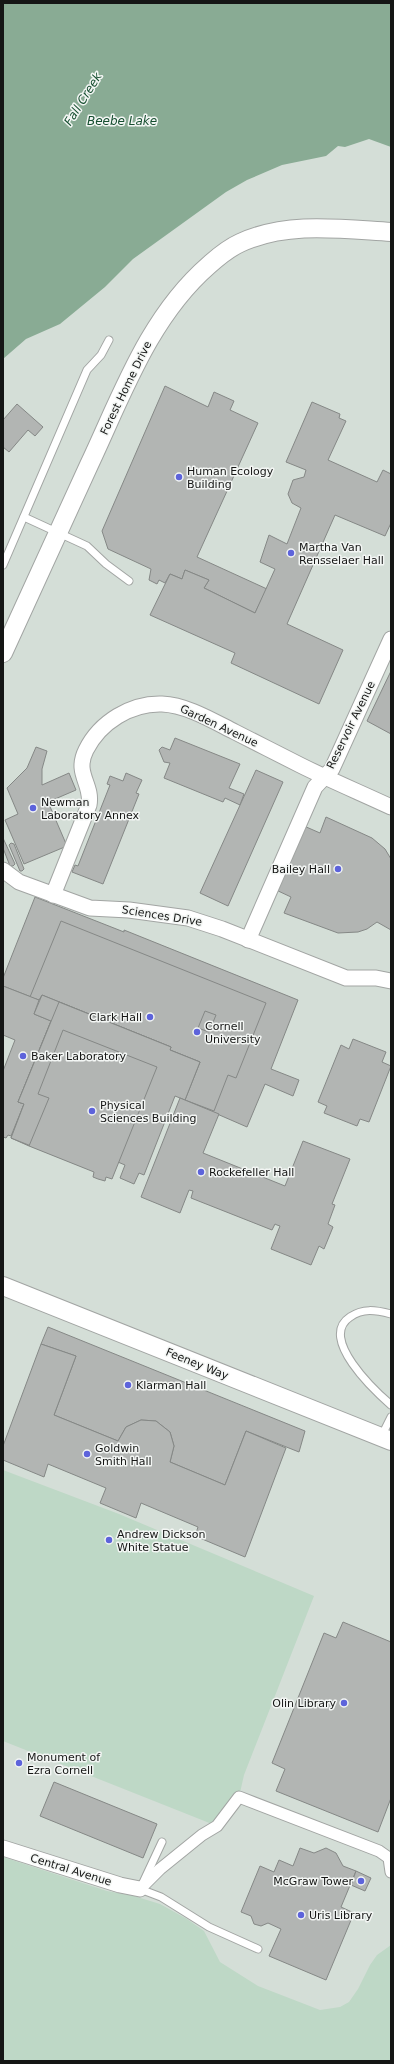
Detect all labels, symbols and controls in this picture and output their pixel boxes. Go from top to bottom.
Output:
water label: Fall Creek [61,69,105,128]
water label: Beebe Lake [87,114,157,128]
street label: Forest Home Drive [98,339,154,437]
place label: Human Ecology Building [187,465,274,491]
marker: Human Ecology Building [174,472,184,482]
place label: Martha Van Rensselaer Hall [299,541,384,567]
marker: Martha Van Rensselaer Hall [286,548,296,558]
street label: Reservoir Avenue [324,679,378,771]
street label: Garden Avenue [178,702,260,750]
place label: Newman Laboratory Annex [41,796,139,822]
marker: Newman Laboratory Annex [28,803,38,813]
place label: Bailey Hall [272,863,330,876]
marker: Bailey Hall [333,864,343,874]
street label: Sciences Drive [121,903,203,929]
place label: Clark Hall [89,1011,142,1024]
marker: Clark Hall [145,1012,155,1022]
place label: Cornell University [205,1020,261,1046]
marker: Cornell University [192,1027,202,1037]
place label: Baker Laboratory [31,1050,126,1063]
marker: Baker Laboratory [18,1051,28,1061]
place label: Physical Sciences Building [100,1099,197,1125]
marker: Physical Sciences Building [87,1106,97,1116]
place label: Rockefeller Hall [209,1166,294,1179]
marker: Rockefeller Hall [196,1167,206,1177]
street label: Feeney Way [164,1346,231,1383]
place label: Klarman Hall [136,1379,206,1392]
marker: Klarman Hall [123,1380,133,1390]
place label: Goldwin Smith Hall [95,1442,152,1468]
marker: Goldwin Smith Hall [82,1449,92,1459]
place label: Andrew Dickson White Statue [117,1528,205,1554]
marker: Andrew Dickson White Statue [104,1535,114,1545]
place label: Olin Library [272,1697,336,1710]
marker: Olin Library [339,1698,349,1708]
place label: Monument of Ezra Cornell [27,1751,101,1777]
marker: Monument of Ezra Cornell [14,1758,24,1768]
street label: Central Avenue [29,1851,113,1889]
place label: McGraw Tower [273,1875,353,1888]
marker: McGraw Tower [356,1876,366,1886]
place label: Uris Library [309,1909,373,1922]
marker: Uris Library [296,1910,306,1920]

